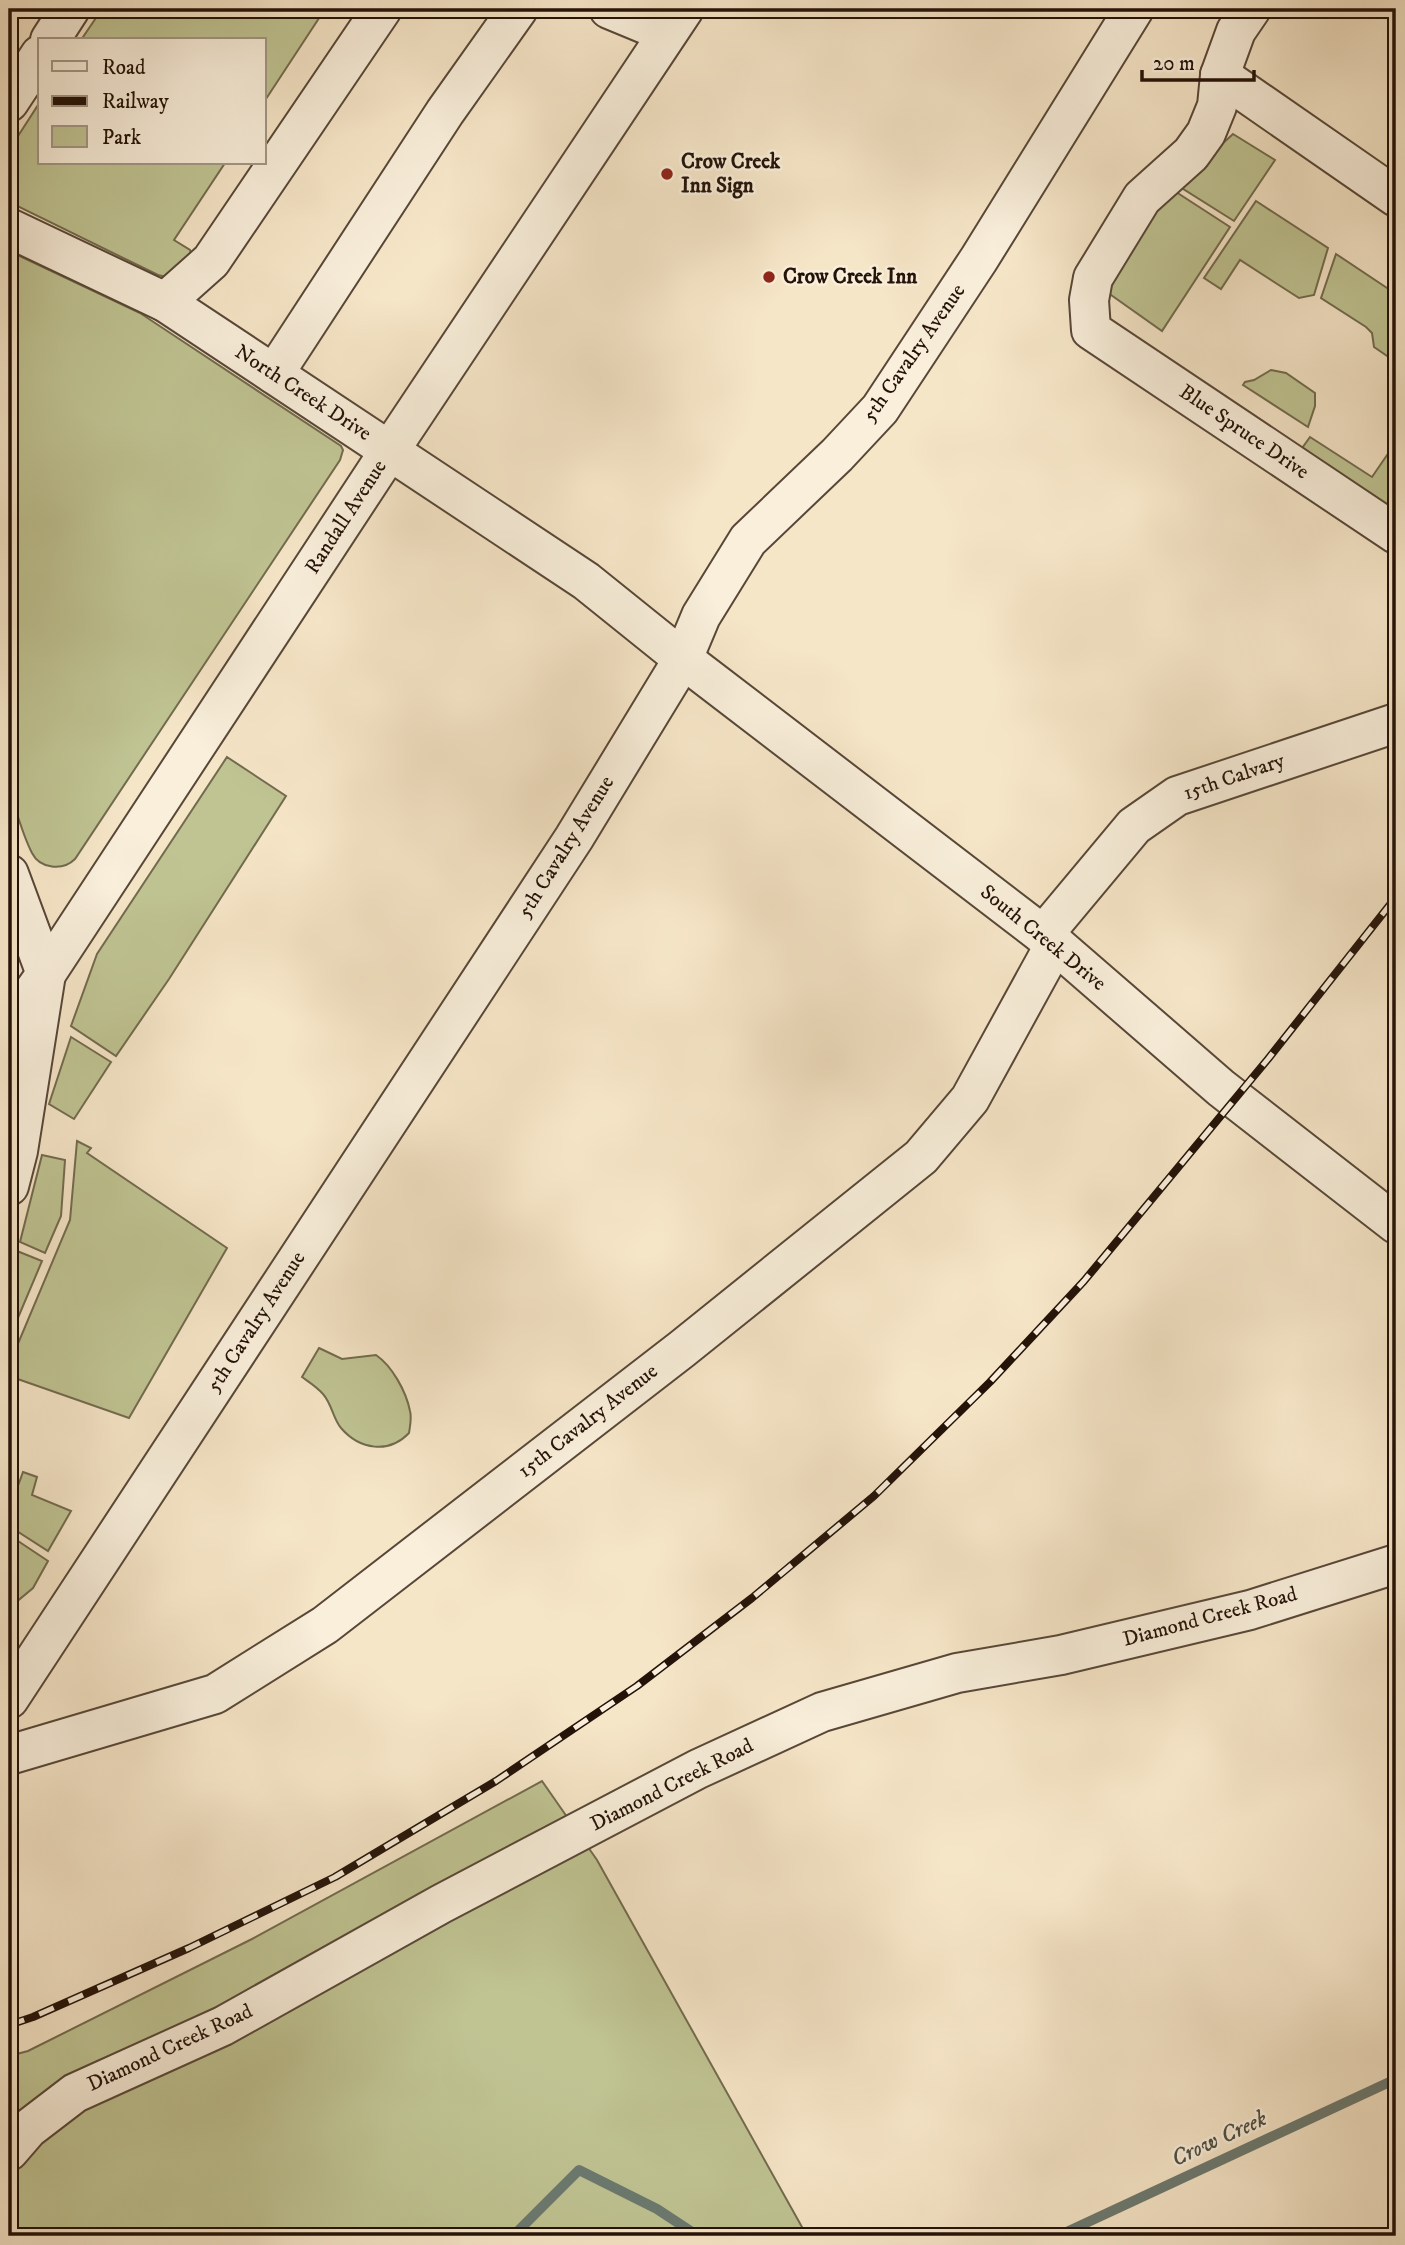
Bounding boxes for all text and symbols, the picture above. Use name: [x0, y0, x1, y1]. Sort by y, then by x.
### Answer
legend: [38, 38, 266, 164]
scale bar: [1142, 38, 1254, 82]
text: 20 m: [1153, 51, 1195, 77]
text: Road: [102, 55, 146, 81]
text: Railway: [102, 89, 170, 115]
text: Park: [102, 125, 142, 151]
place label: Crow Creek Inn Sign: [681, 149, 781, 199]
marker: Crow Creek Inn Sign: [659, 166, 675, 182]
place label: Crow Creek Inn: [783, 264, 918, 290]
marker: Crow Creek Inn: [761, 269, 777, 285]
street label: 5th Cavalry Avenue: [857, 279, 972, 427]
street label: North Creek Drive: [230, 339, 376, 447]
street label: Blue Spruce Drive: [1174, 379, 1314, 485]
street label: Randall Avenue: [299, 455, 393, 579]
street label: 15th Calvary: [1180, 747, 1289, 806]
street label: 5th Cavalry Avenue: [512, 771, 620, 923]
street label: South Creek Drive: [975, 879, 1111, 997]
street label: 5th Cavalry Avenue: [201, 1246, 311, 1397]
street label: 15th Cavalry Avenue: [513, 1358, 663, 1484]
street label: Diamond Creek Road: [1120, 1581, 1300, 1653]
street label: Diamond Creek Road: [586, 1732, 758, 1837]
street label: Diamond Creek Road: [83, 1998, 257, 2098]
water label: Crow Creek: [1167, 2104, 1272, 2174]

